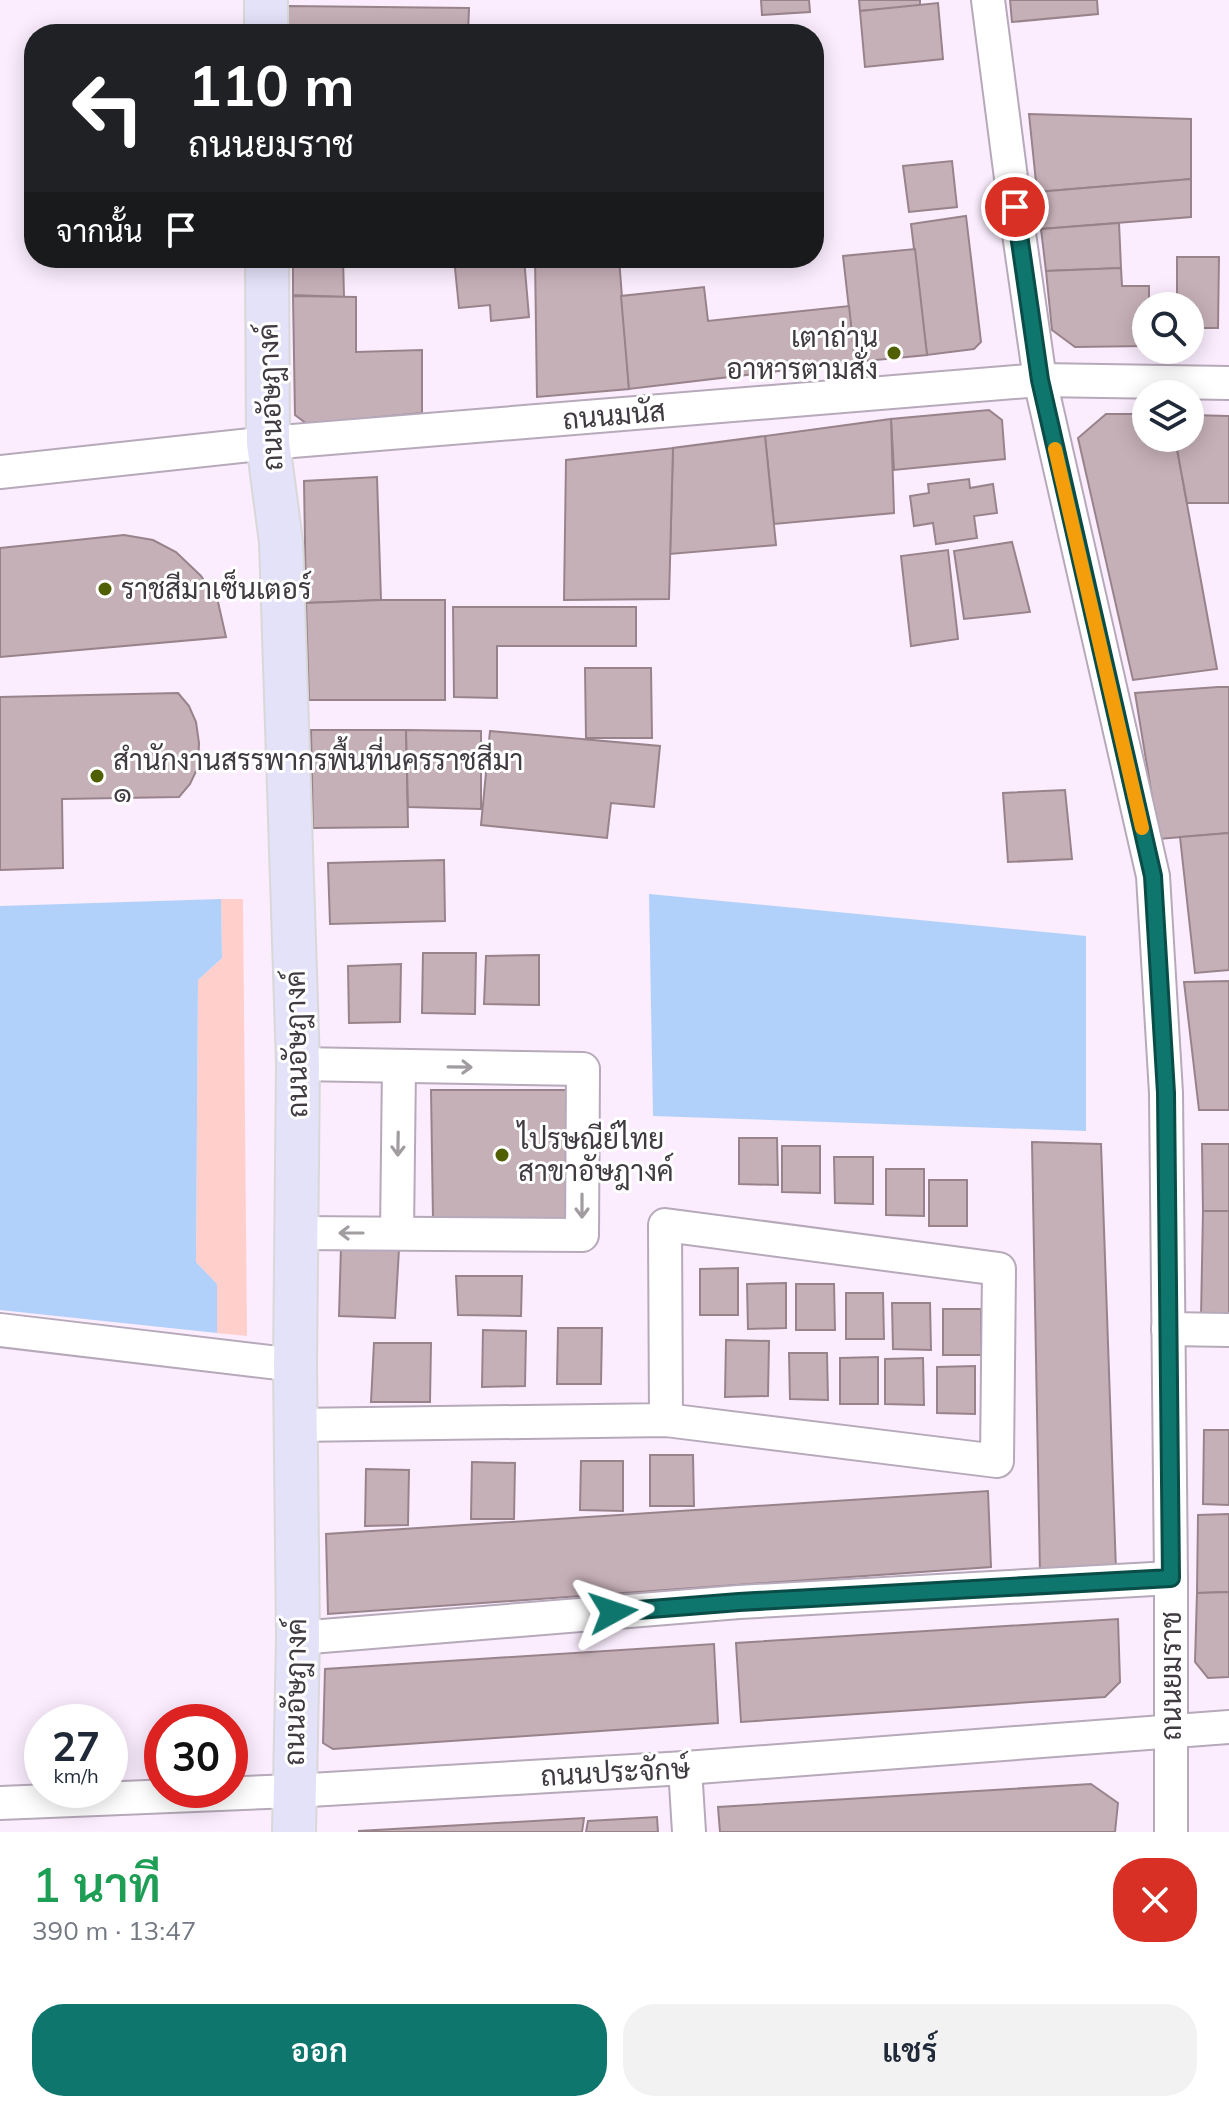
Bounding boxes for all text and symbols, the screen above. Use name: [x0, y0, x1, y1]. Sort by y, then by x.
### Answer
text: 110 m: [188, 50, 355, 120]
icon: left: [56, 56, 160, 160]
text: ถนนยมราช: [188, 121, 354, 166]
pin: [981, 173, 1049, 241]
icon: arrive: [993, 185, 1037, 229]
icon: arrive: [159, 208, 203, 252]
text: จากนั้น: [56, 212, 143, 250]
map controls: [1132, 292, 1204, 452]
button: search: [1132, 292, 1204, 364]
place label: เตาถ่าน อาหารตามสั่ง: [726, 319, 878, 386]
street label: ถนนอัษฎางค์: [248, 323, 293, 471]
marker: เตาถ่าน อาหารตามสั่ง: [885, 344, 903, 362]
button: layers: [1132, 380, 1204, 452]
street label: ถนนมนัส: [561, 393, 667, 436]
place label: ราชสีมาเซ็นเตอร์: [121, 569, 312, 606]
marker: ราชสีมาเซ็นเตอร์: [96, 580, 114, 598]
place label: สำนักงานสรรพากรพื้นที่นครราชสีมา ๑: [113, 736, 523, 809]
marker: สำนักงานสรรพากรพื้นที่นครราชสีมา ๑: [88, 767, 106, 785]
street label: ถนนอัษฎางค์: [276, 970, 317, 1118]
one-way arrow: [446, 1059, 473, 1075]
place label: ไปรษณีย์ไทย สาขาอัษฎางค์: [516, 1120, 674, 1191]
one-way arrow: [391, 1130, 406, 1157]
marker: ไปรษณีย์ไทย สาขาอัษฎางค์: [493, 1146, 511, 1164]
one-way arrow: [574, 1192, 590, 1219]
one-way arrow: [338, 1225, 365, 1241]
position arrow: [571, 1570, 655, 1654]
street label: ถนนยมราช: [1153, 1611, 1188, 1741]
street label: ถนนอัษฎางค์: [275, 1618, 316, 1766]
speed limit sign: 30: [144, 1704, 248, 1808]
text: 27: [52, 1721, 100, 1771]
street label: ถนนประจักษ์: [539, 1749, 692, 1793]
text: km/h: [53, 1763, 99, 1788]
text: 1 นาที: [32, 1854, 161, 1914]
button: close: [1113, 1858, 1197, 1942]
text: 390 m · 13:47: [32, 1914, 196, 1947]
button: ออก: [32, 2004, 607, 2096]
button: แชร์: [623, 2004, 1197, 2096]

